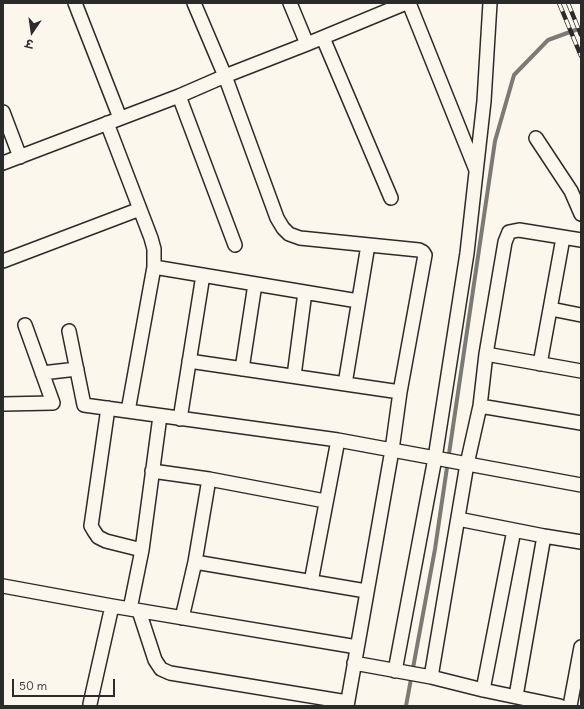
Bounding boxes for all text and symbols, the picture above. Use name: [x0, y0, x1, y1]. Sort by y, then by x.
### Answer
north arrow: [12, 12, 52, 52]
text: उ: [24, 36, 34, 51]
scale bar: [14, 671, 117, 697]
text: 50 m: [19, 678, 47, 693]

